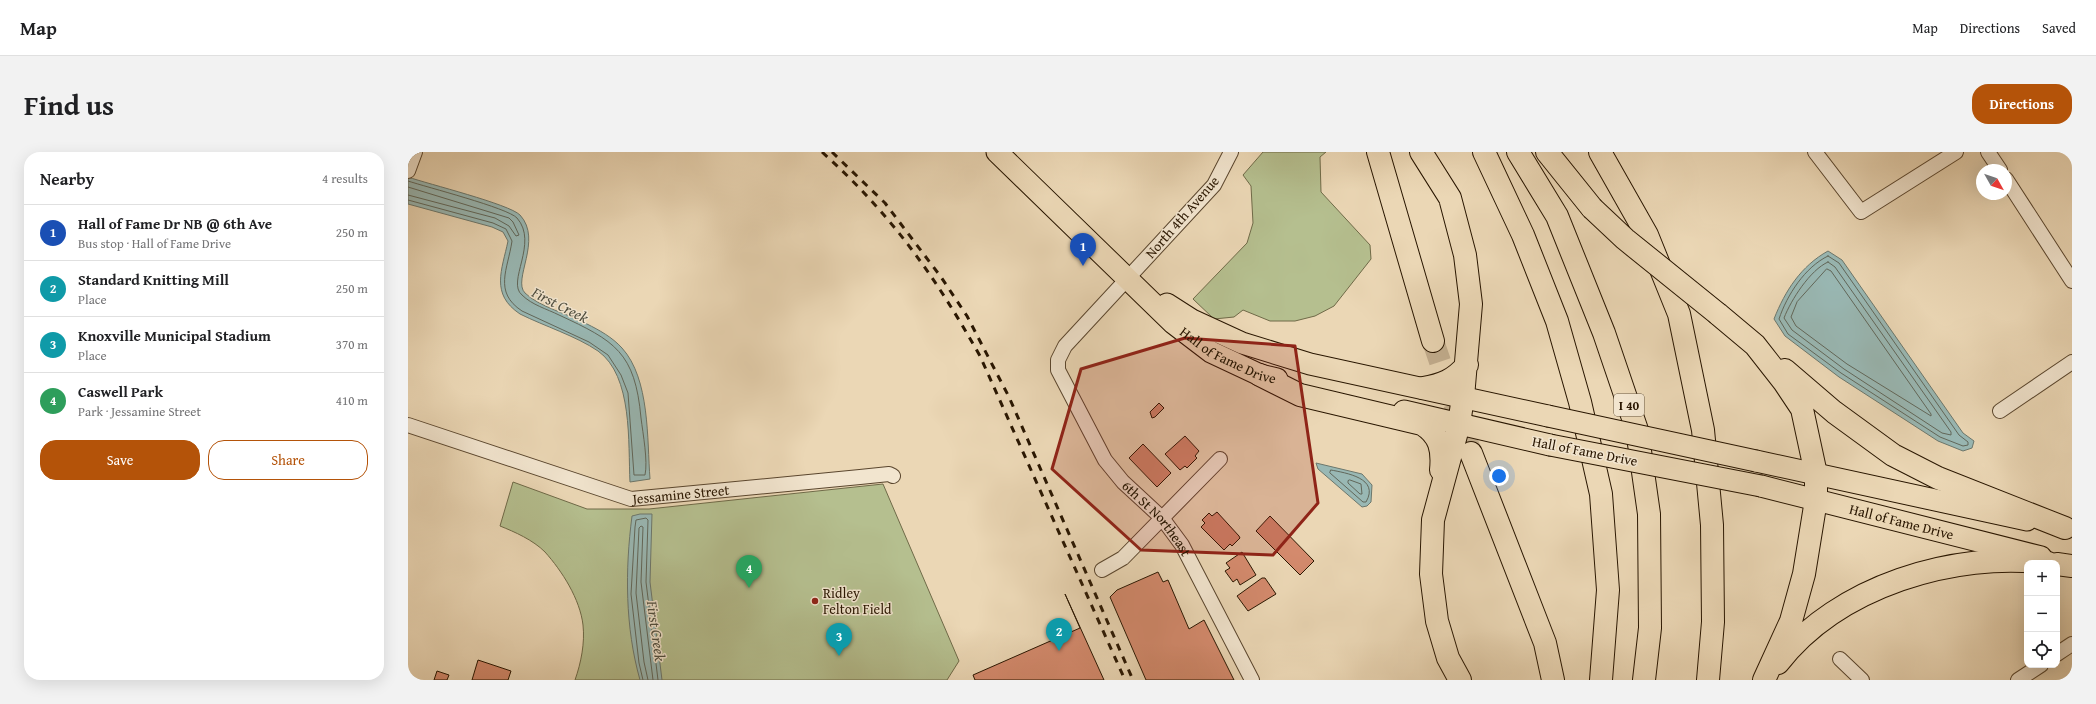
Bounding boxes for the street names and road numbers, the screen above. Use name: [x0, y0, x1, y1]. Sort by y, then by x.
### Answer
street label: North 4th Avenue: [1140, 171, 1224, 263]
street label: Hall of Fame Drive: [1176, 322, 1279, 389]
road number: I 40: [1614, 394, 1644, 416]
street label: Hall of Fame Drive: [1531, 431, 1640, 471]
street label: 6th St Northeast: [1118, 476, 1196, 560]
street label: Jessamine Street: [630, 480, 730, 509]
street label: Hall of Fame Drive: [1847, 499, 1956, 545]

